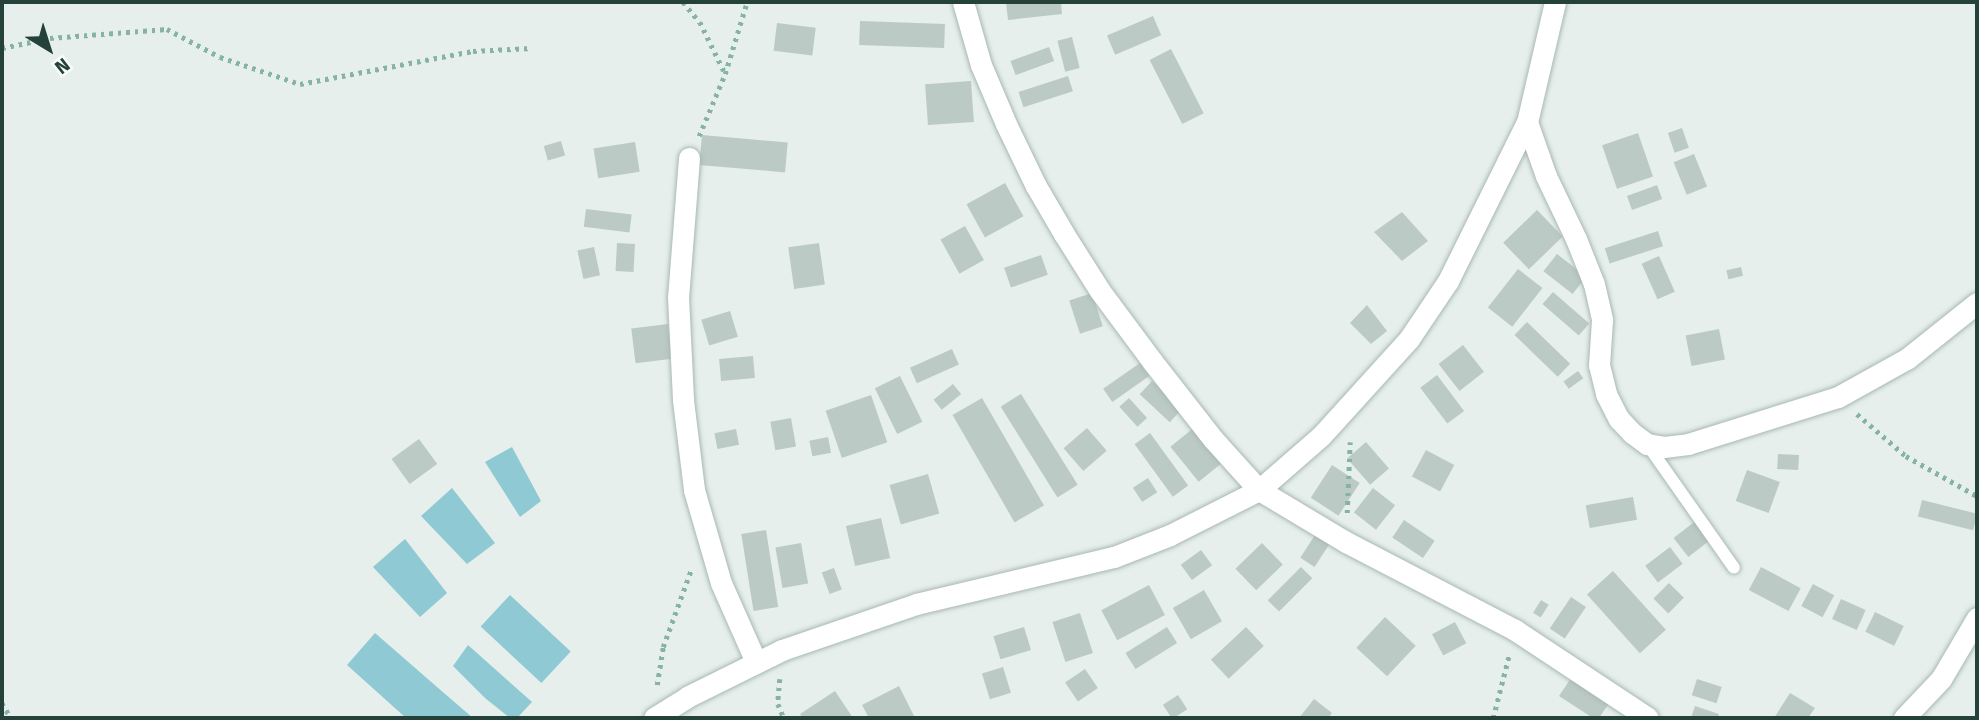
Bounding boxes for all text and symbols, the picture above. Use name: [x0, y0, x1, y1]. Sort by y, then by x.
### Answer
north arrow: [14, 14, 84, 84]
text: N: [50, 53, 74, 79]

